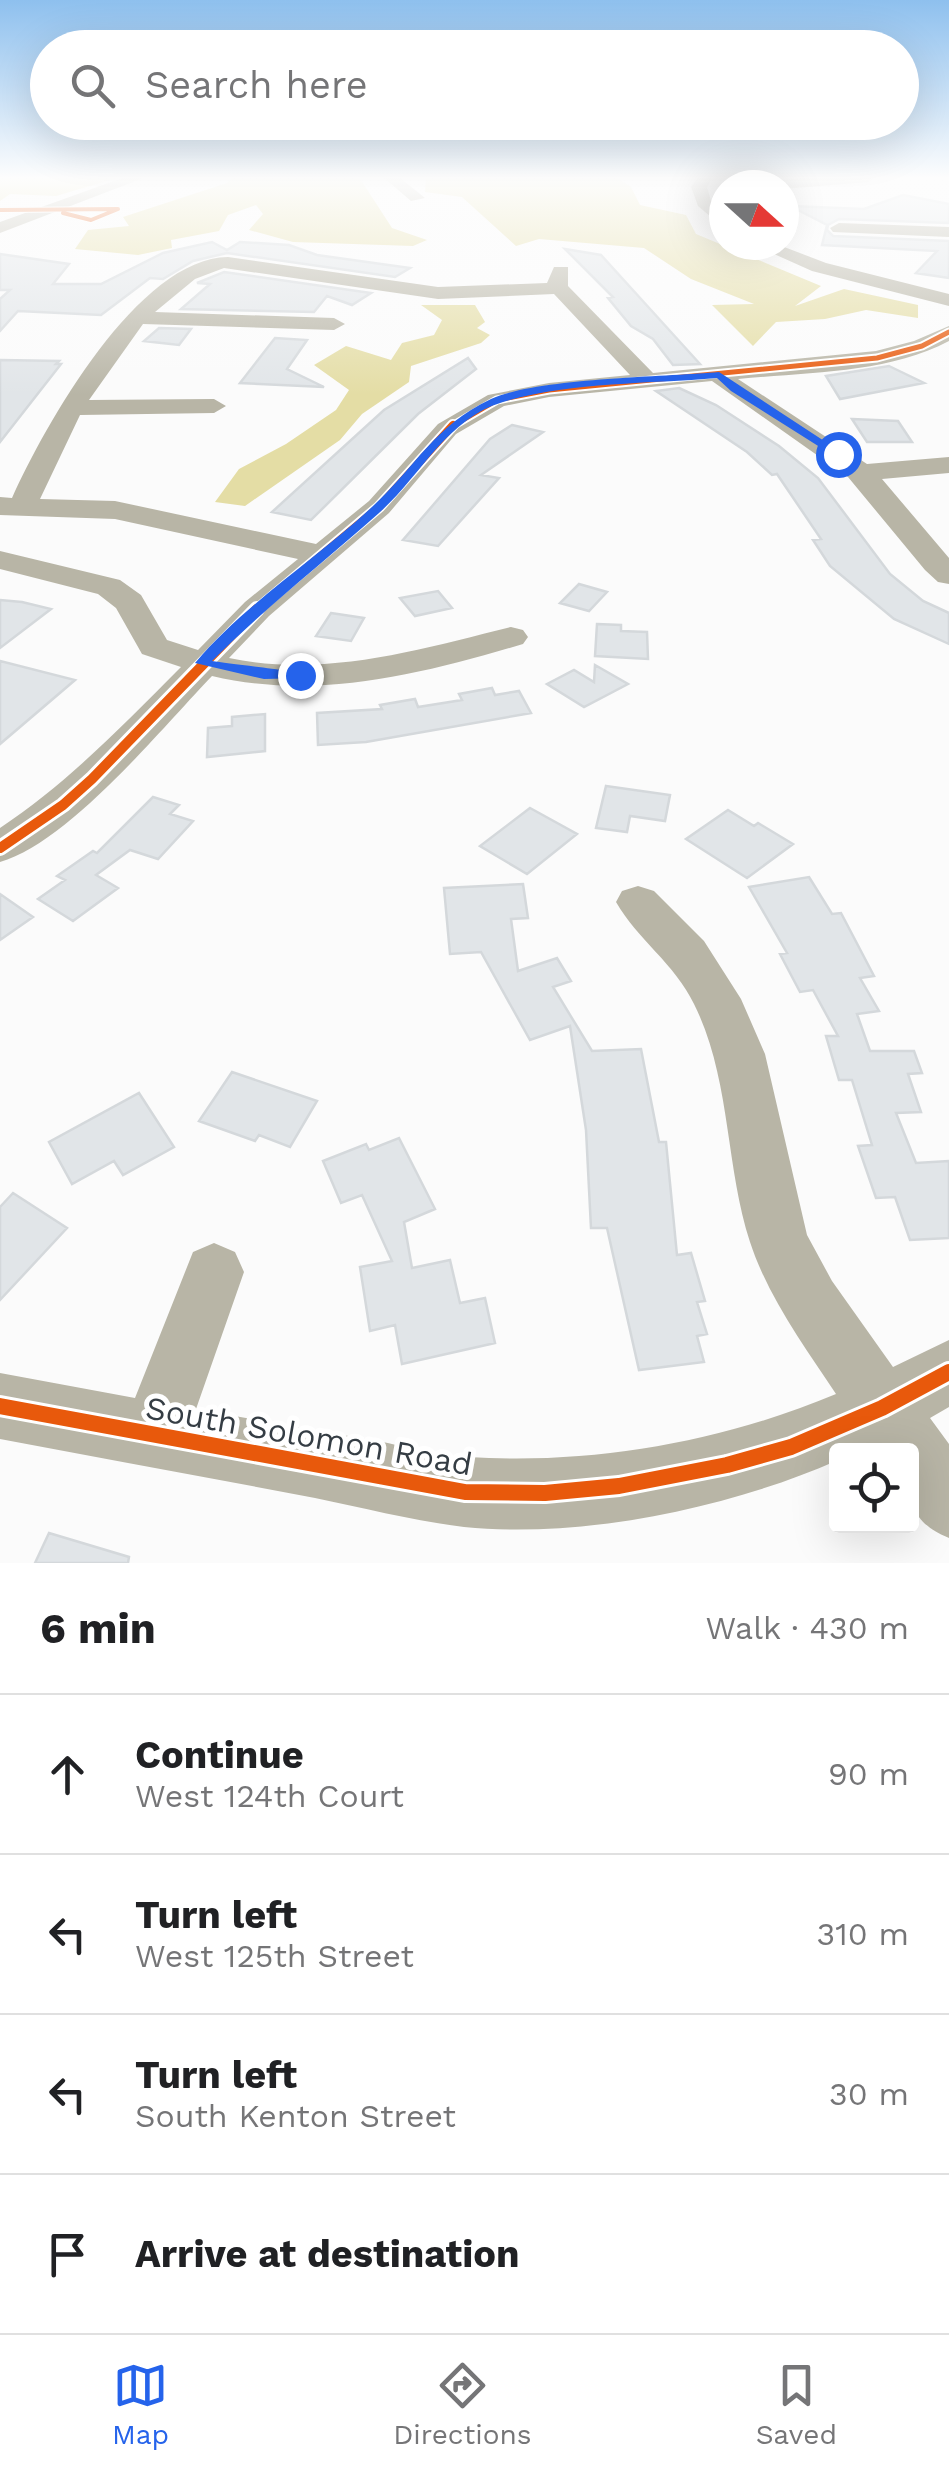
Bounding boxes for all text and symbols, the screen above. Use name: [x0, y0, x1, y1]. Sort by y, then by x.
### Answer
search box: [30, 30, 919, 140]
icon: search: [65, 58, 120, 113]
text: Search here: [145, 63, 368, 107]
north arrow: [709, 170, 799, 260]
route start: [816, 432, 862, 478]
route end: [278, 653, 324, 699]
street label: South Solomon Road: [143, 1389, 475, 1483]
map controls: [829, 1443, 919, 1533]
button: locate: [829, 1443, 919, 1533]
text: 6 min: [40, 1604, 156, 1653]
text: Walk · 430 m: [706, 1609, 909, 1647]
text: Continue: [135, 1733, 304, 1777]
icon: ahead: [40, 1747, 95, 1802]
text: 90 m: [828, 1755, 909, 1793]
text: West 124th Court: [135, 1777, 404, 1815]
text: Turn left: [135, 1893, 297, 1937]
icon: left: [40, 1907, 95, 1962]
text: 310 m: [817, 1915, 909, 1953]
text: West 125th Street: [135, 1937, 414, 1975]
text: Turn left: [135, 2053, 297, 2097]
icon: left: [40, 2067, 95, 2122]
text: 30 m: [829, 2075, 909, 2113]
text: South Kenton Street: [135, 2097, 456, 2135]
icon: arrive: [40, 2227, 95, 2282]
text: Arrive at destination: [135, 2232, 520, 2276]
tab: Map: [112, 2358, 169, 2451]
tab: Directions: [393, 2358, 532, 2451]
tab: Saved: [756, 2358, 837, 2451]

